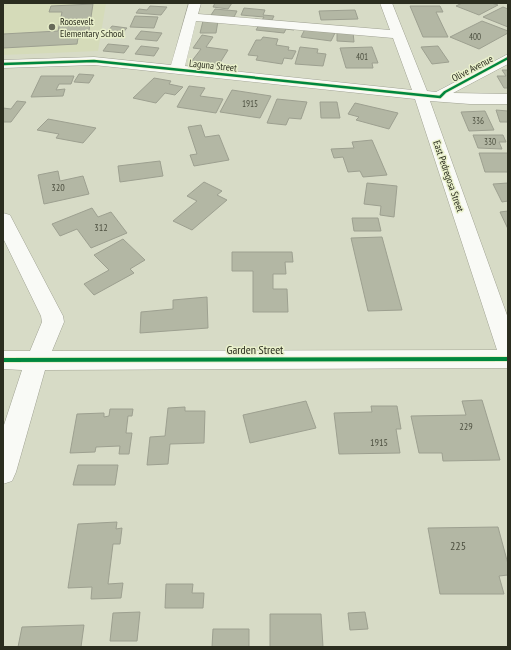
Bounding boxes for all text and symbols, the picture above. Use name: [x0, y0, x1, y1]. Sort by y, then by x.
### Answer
place label: Roosevelt Elementary School: [60, 15, 125, 40]
marker: Roosevelt Elementary School: [47, 22, 57, 32]
house number: 400: [469, 31, 481, 42]
house number: 401: [356, 51, 368, 62]
street label: Olive Avenue: [449, 52, 495, 85]
street label: Laguna Street: [188, 57, 238, 74]
house number: 1915: [242, 98, 258, 109]
house number: 336: [472, 115, 484, 126]
house number: 330: [484, 136, 496, 147]
street label: East Pedregosa Street: [430, 139, 467, 214]
house number: 320: [51, 181, 65, 194]
house number: 312: [94, 221, 108, 234]
street label: Garden Street: [227, 342, 284, 357]
house number: 229: [459, 420, 473, 433]
house number: 1915: [370, 436, 388, 449]
house number: 225: [450, 538, 466, 553]

